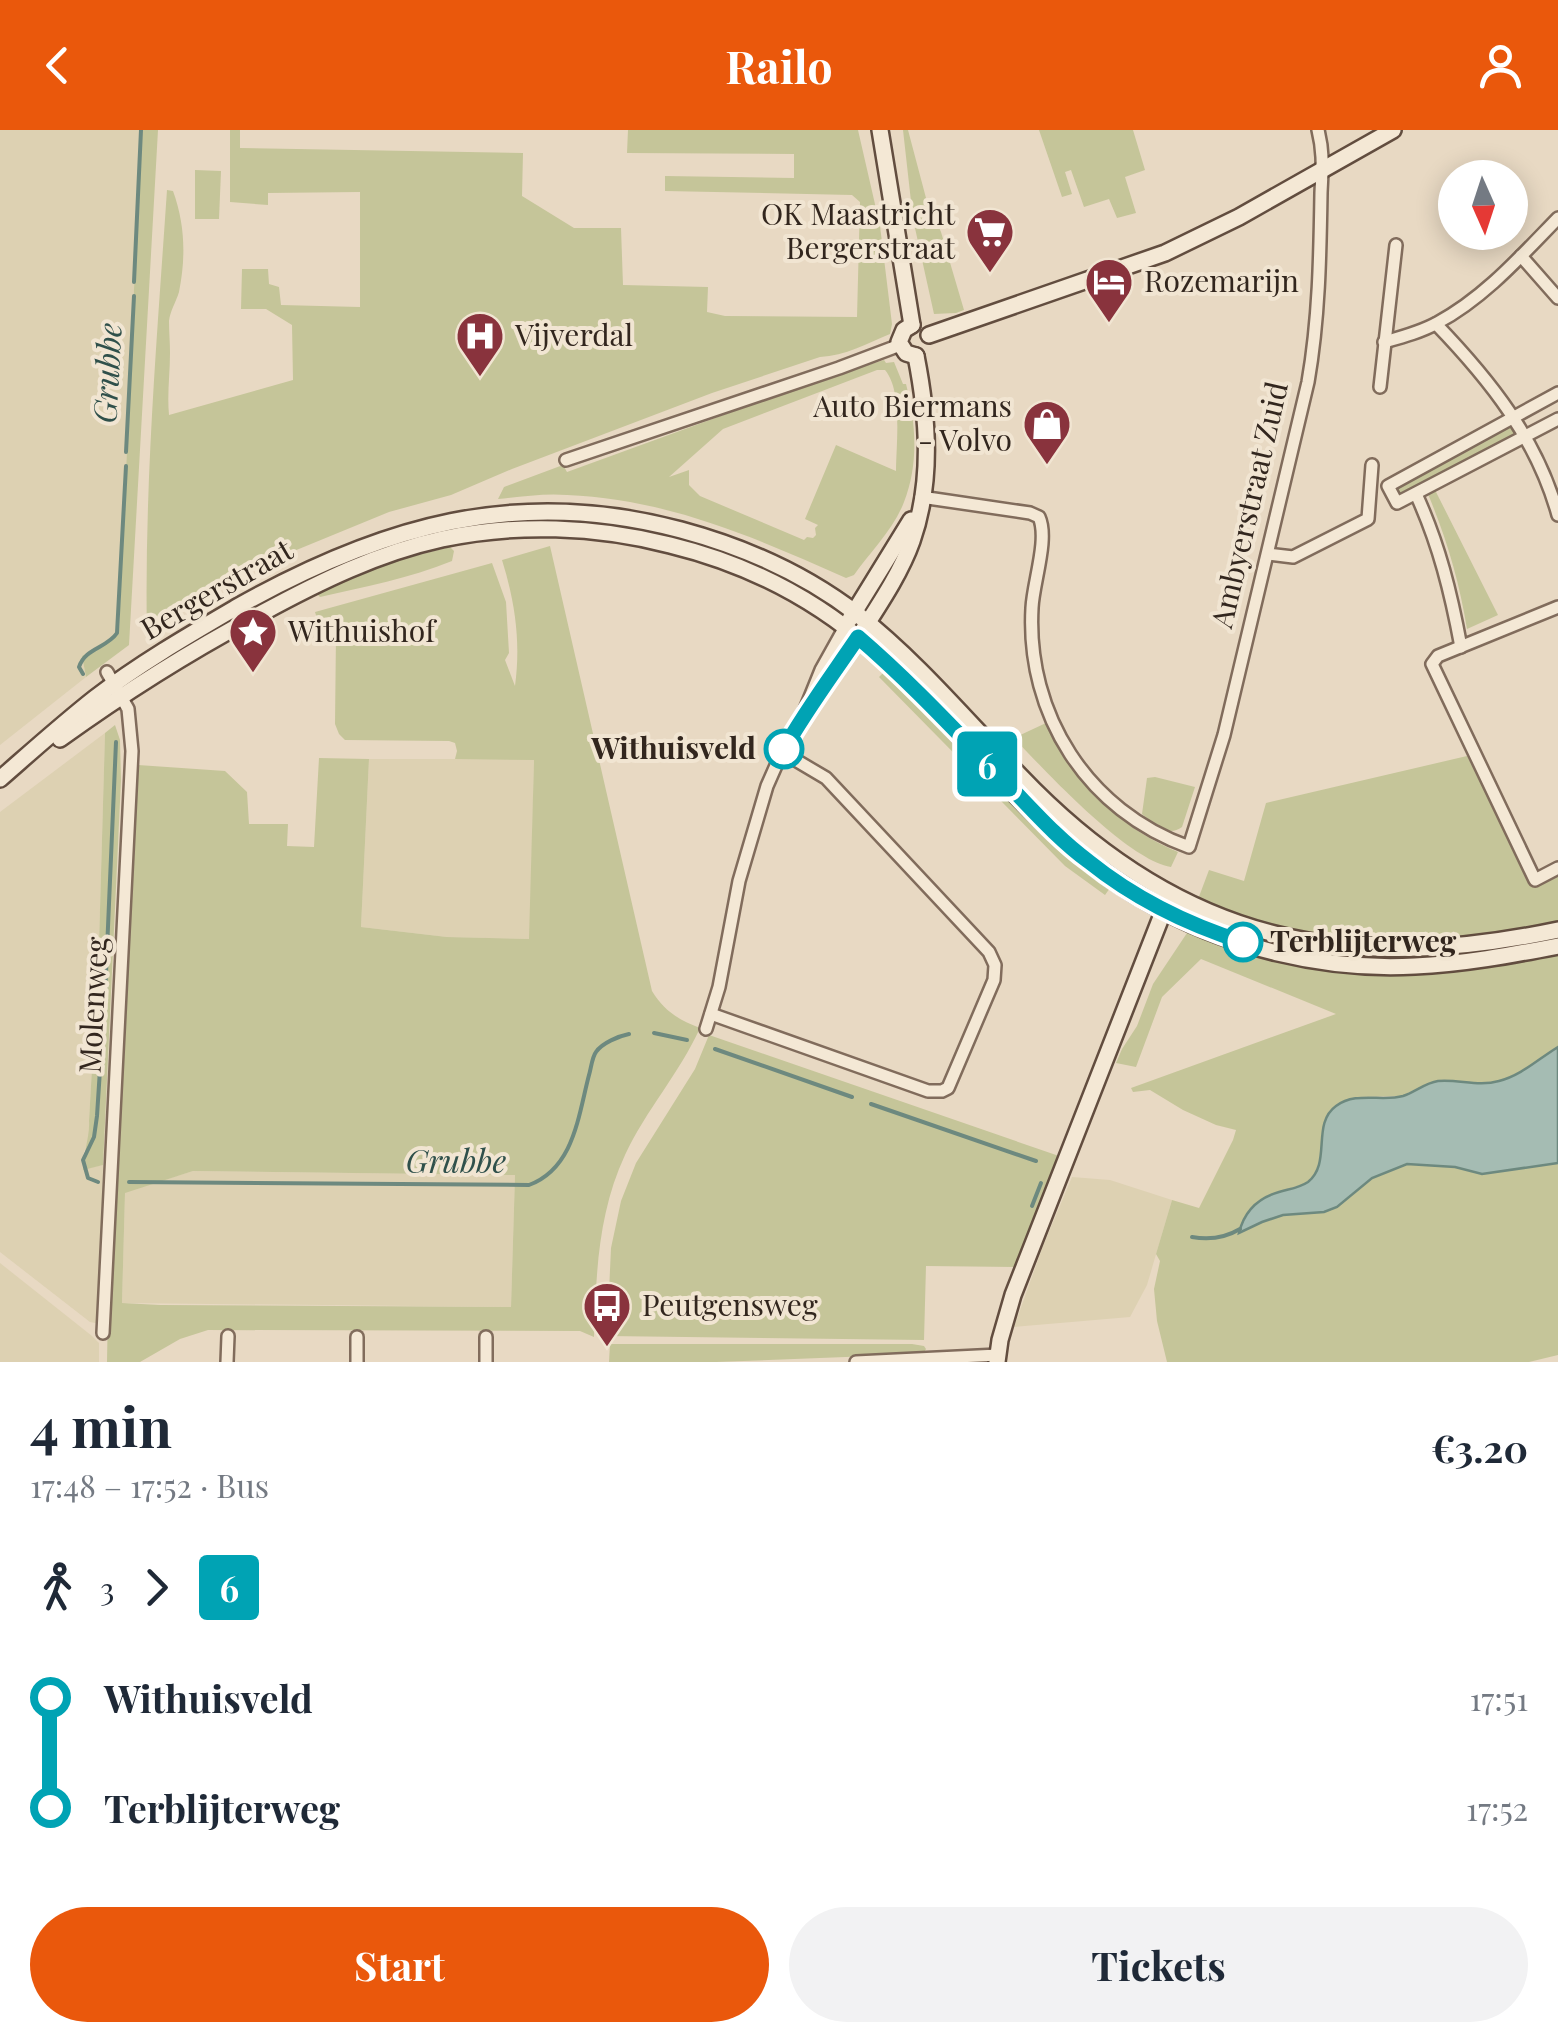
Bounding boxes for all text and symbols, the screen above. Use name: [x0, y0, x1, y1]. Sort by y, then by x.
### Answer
text: Railo: [725, 35, 833, 95]
icon: back: [30, 38, 85, 93]
icon: person: [1473, 38, 1528, 93]
north arrow: [1438, 160, 1528, 250]
map controls: [1438, 160, 1528, 250]
place label: OK Maastricht Bergerstraat: [761, 193, 955, 267]
supermarket icon: OK Maastricht Bergerstraat: [964, 206, 1016, 274]
hotel icon: Rozemarijn: [1083, 256, 1135, 324]
place label: Rozemarijn: [1144, 260, 1299, 300]
hospital icon: Vijverdal: [454, 310, 506, 378]
place label: Vijverdal: [514, 314, 633, 354]
water label: Grubbe: [81, 321, 130, 424]
street label: Ambyerstraat Zuid: [1200, 377, 1296, 633]
place label: Auto Biermans - Volvo: [812, 385, 1012, 459]
shop icon: Auto Biermans - Volvo: [1021, 398, 1073, 466]
street label: Bergerstraat: [133, 528, 300, 648]
place icon: Withuishof: [227, 606, 279, 674]
place label: Withuishof: [287, 610, 437, 650]
place label: Withuisveld: [590, 727, 756, 767]
marker: Withuisveld: [765, 730, 803, 768]
line badge: 6: [954, 732, 1020, 796]
text: 6: [977, 741, 997, 788]
place label: Terblijterweg: [1270, 920, 1457, 960]
marker: Terblijterweg: [1224, 923, 1262, 961]
street label: Molenweg: [68, 935, 116, 1074]
water label: Grubbe: [406, 1138, 506, 1181]
bus stop icon: Peutgensweg: [581, 1280, 633, 1348]
place label: Peutgensweg: [642, 1284, 818, 1324]
text: 4 min: [30, 1388, 172, 1462]
text: €3.20: [1431, 1422, 1528, 1473]
text: 17:48 – 17:52 · Bus: [30, 1463, 269, 1506]
icon: walk: [30, 1560, 85, 1615]
icon: forward: [129, 1560, 184, 1615]
text: 6: [219, 1564, 239, 1611]
text: 3: [100, 1566, 114, 1609]
text: Withuisveld: [104, 1672, 313, 1723]
text: 17:51: [1470, 1676, 1528, 1719]
text: Terblijterweg: [104, 1782, 340, 1833]
text: 17:52: [1466, 1786, 1528, 1829]
button: Start: [30, 1907, 769, 2022]
button: Tickets: [789, 1907, 1528, 2022]

